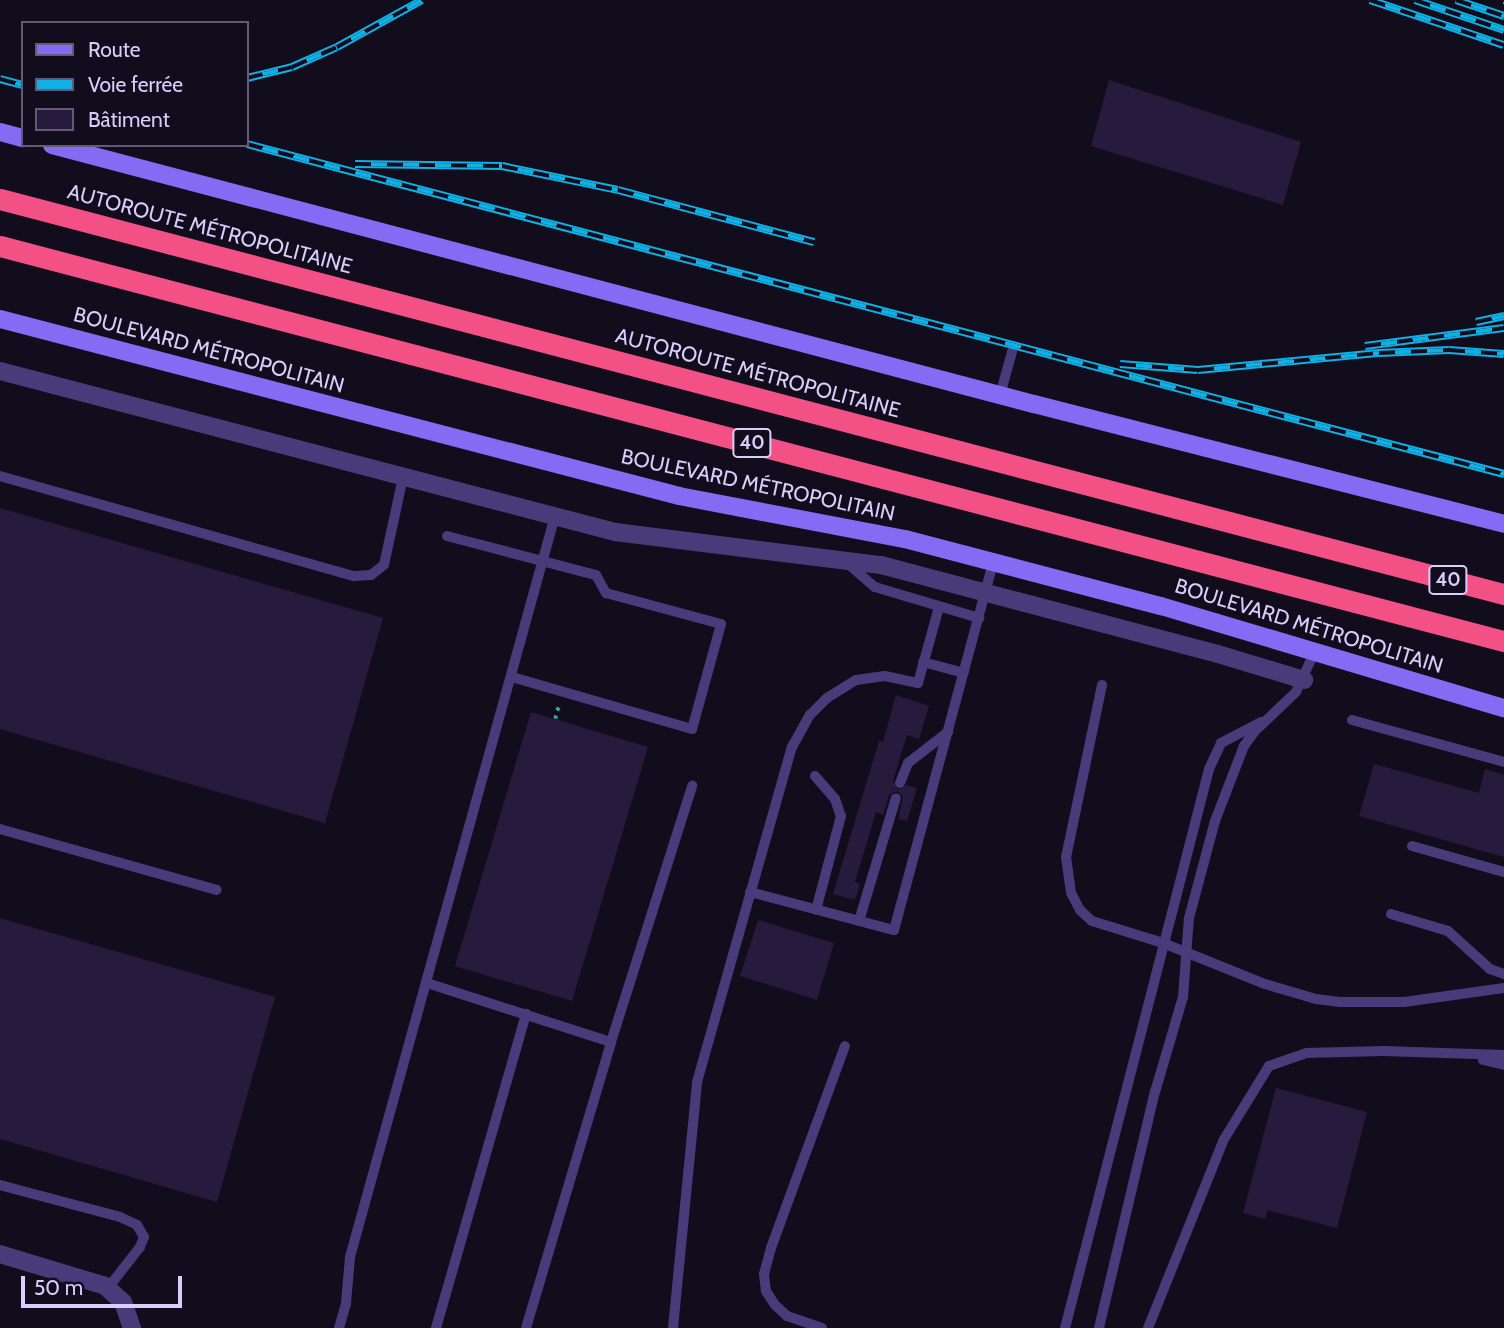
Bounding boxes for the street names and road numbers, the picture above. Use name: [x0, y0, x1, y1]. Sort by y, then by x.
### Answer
street label: AUTOROUTE MÉTROPOLITAINE: [65, 179, 355, 279]
street label: BOULEVARD MÉTROPOLITAIN: [71, 302, 347, 398]
street label: AUTOROUTE MÉTROPOLITAINE: [613, 323, 903, 423]
road number: 40: [731, 428, 773, 458]
street label: BOULEVARD MÉTROPOLITAIN: [619, 444, 897, 526]
road number: 40: [1427, 565, 1469, 596]
street label: BOULEVARD MÉTROPOLITAIN: [1172, 573, 1446, 679]

